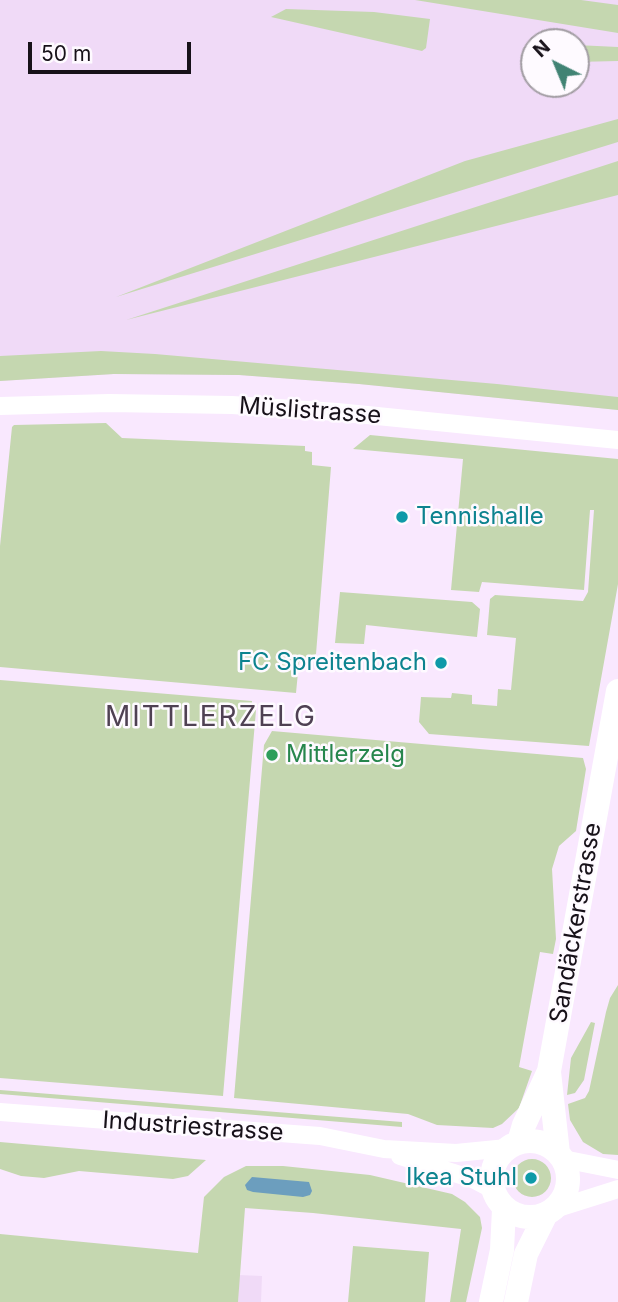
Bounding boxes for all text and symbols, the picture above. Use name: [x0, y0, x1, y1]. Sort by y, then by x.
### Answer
scale bar: [32, 28, 194, 72]
north arrow: [520, 28, 590, 98]
text: N: [529, 35, 555, 62]
text: 50 m: [41, 41, 91, 66]
street label: Müslistrasse: [238, 392, 382, 430]
place label: Tennishalle: [416, 503, 544, 531]
marker: Tennishalle: [394, 509, 410, 525]
place label: FC Spreitenbach: [238, 649, 427, 677]
marker: FC Spreitenbach: [433, 655, 449, 671]
district label: MITTLERZELG: [106, 701, 316, 735]
place label: Mittlerzelg: [286, 741, 405, 769]
marker: Mittlerzelg: [264, 747, 280, 763]
street label: Sandäckerstrasse: [544, 821, 608, 1025]
street label: Industriestrasse: [101, 1106, 285, 1148]
place label: Ikea Stuhl: [406, 1164, 517, 1192]
marker: Ikea Stuhl: [523, 1170, 539, 1186]

